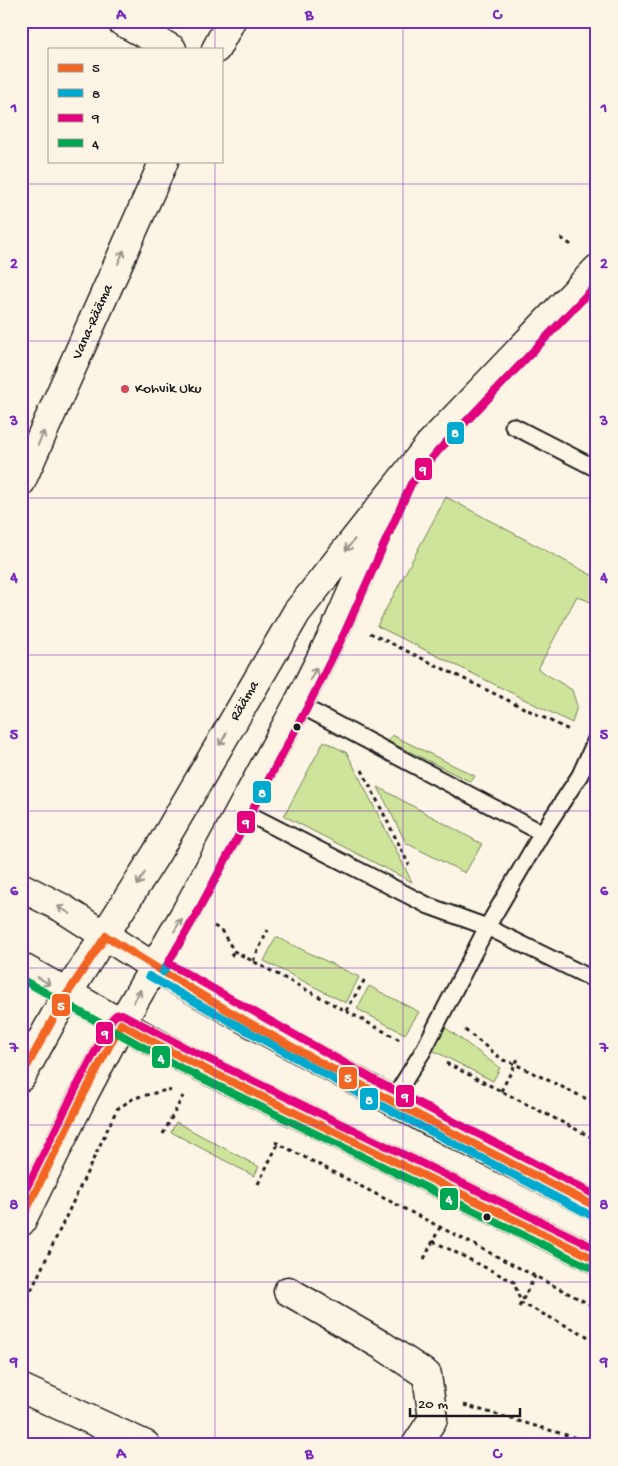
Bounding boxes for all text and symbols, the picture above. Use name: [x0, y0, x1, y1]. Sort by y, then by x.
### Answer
text: A: [115, 7, 127, 26]
text: B: [304, 7, 314, 26]
text: C: [492, 7, 503, 26]
legend: [48, 48, 222, 162]
text: 5: [92, 60, 100, 78]
text: 8: [92, 86, 100, 104]
text: 1: [10, 100, 17, 119]
text: 1: [600, 100, 607, 119]
text: 9: [91, 110, 100, 128]
text: 4: [92, 136, 99, 154]
one-way arrow: [117, 250, 127, 265]
text: 2: [10, 256, 18, 275]
text: 2: [600, 256, 608, 275]
street label: Vana-Rääma: [68, 281, 118, 363]
place label: Kohvik Uku: [135, 380, 202, 398]
marker: Kohvik Uku: [119, 383, 131, 395]
text: 3: [9, 413, 18, 432]
text: 3: [599, 413, 608, 432]
line badge: 8: [446, 421, 465, 445]
text: 8: [451, 426, 459, 443]
one-way arrow: [37, 431, 47, 446]
line badge: 9: [414, 457, 433, 481]
text: 9: [418, 463, 427, 480]
one-way arrow: [345, 538, 356, 551]
text: 4: [9, 570, 18, 589]
text: 4: [599, 570, 608, 589]
one-way arrow: [309, 667, 318, 682]
street label: Rääma: [226, 677, 264, 724]
unlabelled marker: [292, 722, 302, 732]
text: 5: [10, 727, 19, 746]
text: 5: [600, 727, 609, 746]
one-way arrow: [218, 731, 227, 746]
line badge: 8: [252, 780, 272, 804]
text: 8: [258, 786, 266, 803]
line badge: 9: [236, 810, 256, 834]
text: 9: [241, 816, 250, 833]
one-way arrow: [135, 872, 145, 886]
text: 6: [10, 883, 19, 902]
text: 6: [600, 883, 609, 902]
one-way arrow: [58, 904, 72, 914]
one-way arrow: [174, 919, 184, 933]
one-way arrow: [37, 976, 51, 986]
one-way arrow: [133, 989, 143, 1003]
line badge: 5: [51, 993, 71, 1017]
text: 5: [57, 999, 65, 1016]
line badge: 9: [95, 1021, 114, 1045]
text: 9: [100, 1027, 109, 1044]
text: 7: [9, 1040, 19, 1059]
text: 7: [599, 1040, 609, 1059]
line badge: 4: [151, 1045, 171, 1069]
text: 4: [157, 1051, 165, 1068]
line badge: 5: [338, 1066, 358, 1090]
text: 5: [344, 1071, 352, 1088]
line badge: 9: [395, 1084, 415, 1108]
line badge: 8: [359, 1087, 379, 1111]
text: 9: [400, 1090, 409, 1107]
text: 8: [365, 1093, 373, 1110]
line badge: 4: [439, 1187, 459, 1211]
text: 4: [445, 1192, 453, 1209]
text: 8: [10, 1197, 19, 1216]
text: 8: [600, 1197, 609, 1216]
unlabelled marker: [482, 1212, 492, 1222]
text: 9: [9, 1354, 18, 1373]
text: 9: [599, 1354, 608, 1373]
scale bar: [410, 1386, 520, 1418]
text: 20 m: [418, 1396, 448, 1414]
text: A: [115, 1446, 127, 1465]
text: B: [304, 1446, 314, 1465]
text: C: [492, 1446, 503, 1465]

